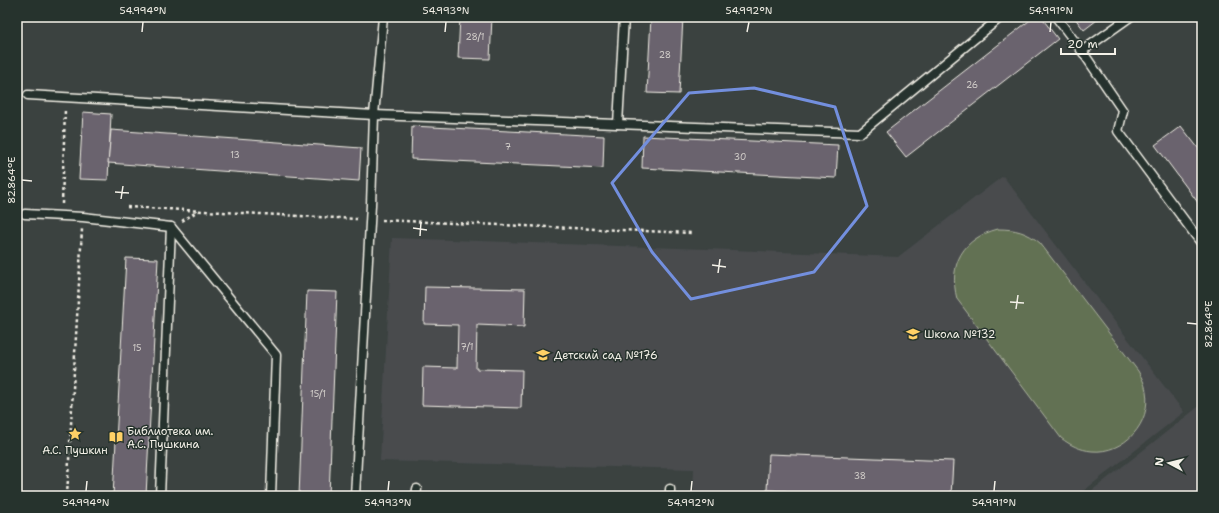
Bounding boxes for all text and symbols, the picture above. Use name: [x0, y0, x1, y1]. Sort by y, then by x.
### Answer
text: 54.994°N: [120, 4, 166, 17]
text: 54.993°N: [423, 4, 469, 17]
text: 54.992°N: [726, 4, 772, 17]
text: 54.991°N: [1029, 4, 1073, 17]
scale bar: [1061, 30, 1115, 56]
house number: 28/1: [465, 31, 485, 43]
text: 20 m: [1067, 36, 1098, 52]
house number: 28: [659, 49, 671, 61]
house number: 26: [966, 79, 978, 91]
house number: 7: [505, 141, 511, 153]
house number: 13: [230, 149, 240, 161]
house number: 30: [734, 151, 746, 163]
text: 82.864°E: [5, 156, 18, 204]
text: 82.864°E: [1202, 300, 1215, 348]
school or university icon: Школа №132: [905, 326, 921, 342]
place label: Школа №132: [924, 327, 995, 342]
house number: 7/1: [461, 341, 473, 353]
house number: 15: [132, 342, 142, 354]
school or university icon: Детский сад №176: [535, 347, 551, 363]
place label: Детский сад №176: [554, 348, 658, 363]
house number: 15/1: [310, 388, 326, 400]
place label: Библиотека им. А.С. Пушкина: [127, 424, 214, 452]
place icon: А.С. Пушкин: [67, 426, 83, 442]
library icon: Библиотека им. А.С. Пушкина: [108, 429, 124, 445]
place label: А.С. Пушкин: [42, 443, 108, 458]
north arrow: [1149, 443, 1189, 483]
text: N: [1152, 456, 1168, 467]
house number: 38: [854, 470, 866, 482]
text: 54.994°N: [63, 496, 109, 509]
text: 54.993°N: [365, 496, 411, 509]
text: 54.992°N: [668, 496, 714, 509]
text: 54.991°N: [972, 496, 1016, 509]

